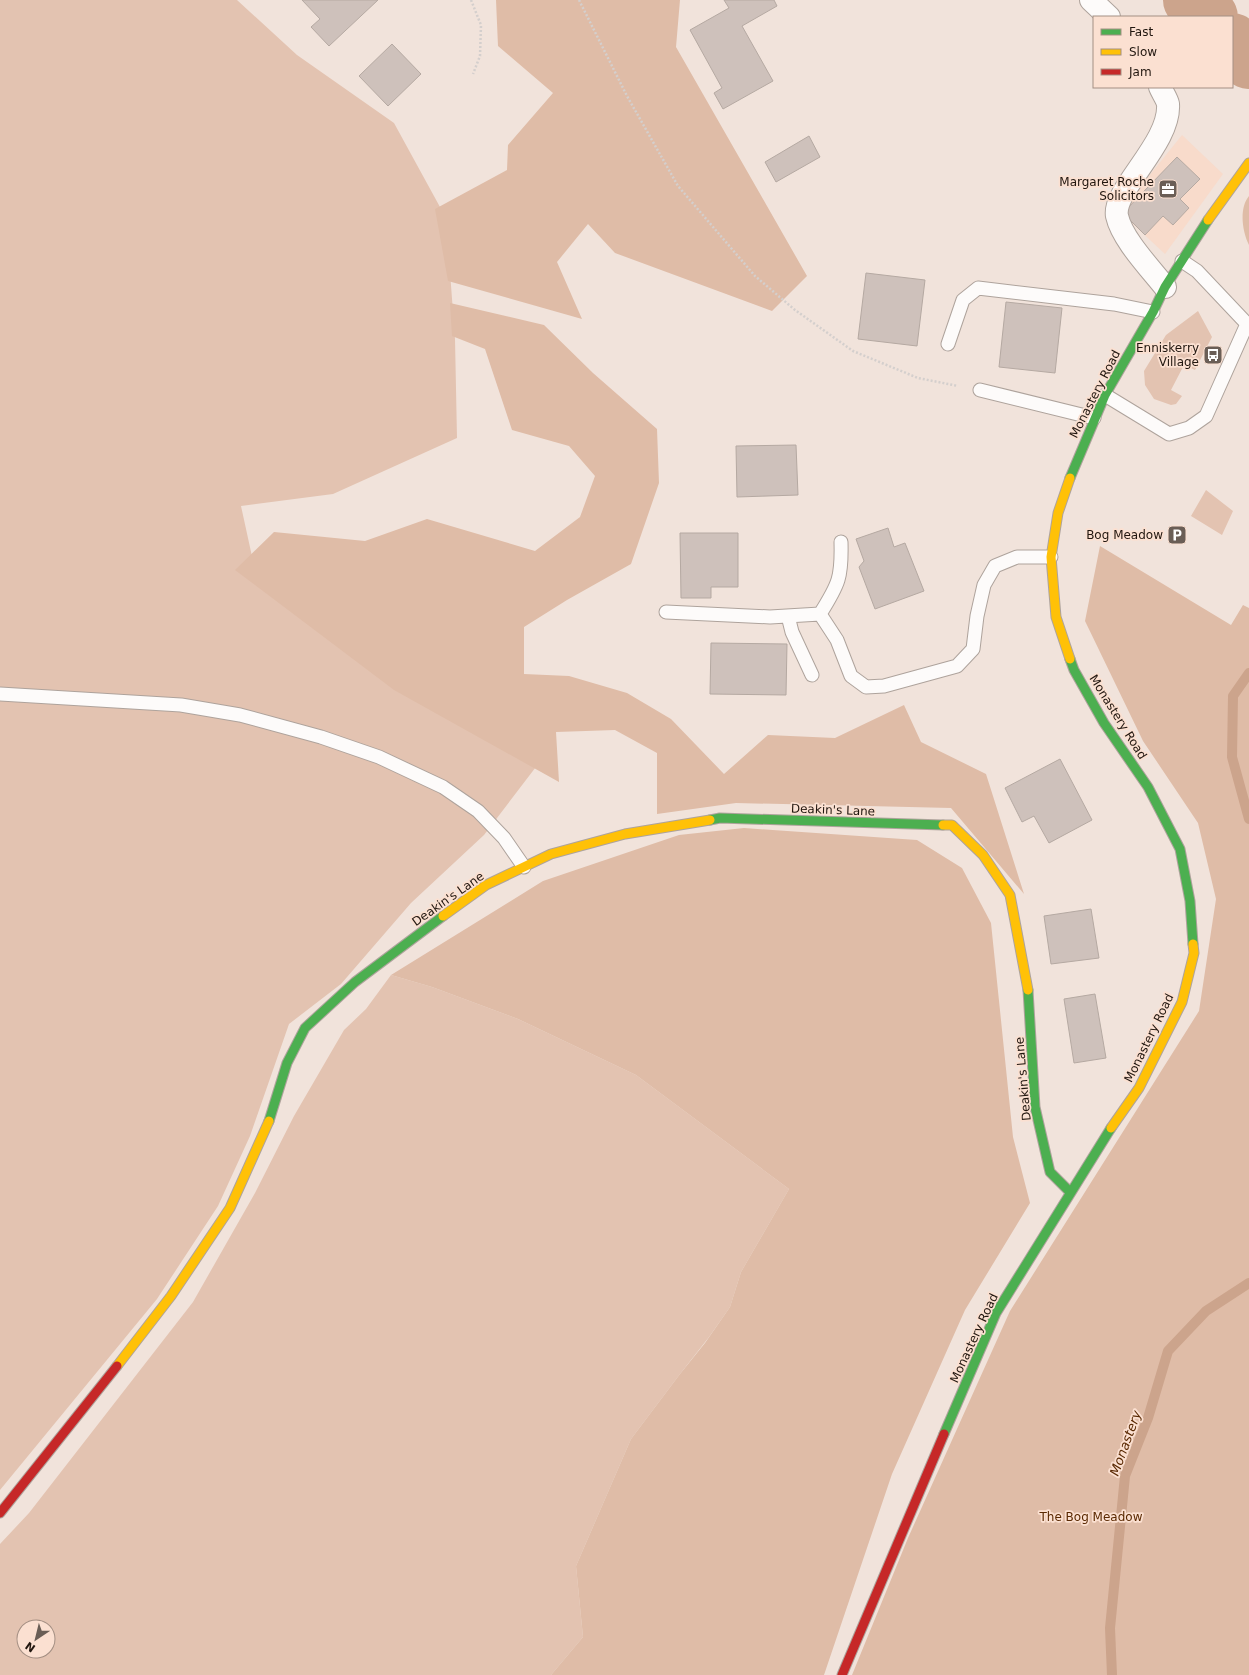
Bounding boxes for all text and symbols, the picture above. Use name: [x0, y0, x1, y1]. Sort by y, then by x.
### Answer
legend: [1093, 16, 1233, 88]
text: Fast: [1129, 25, 1153, 39]
text: Slow: [1129, 45, 1157, 59]
text: Jam: [1128, 65, 1152, 79]
place label: Margaret Roche Solicitors: [1059, 175, 1154, 203]
office icon: Margaret Roche Solicitors: [1157, 178, 1179, 200]
place label: Enniskerry Village: [1136, 341, 1199, 369]
bus stop icon: Enniskerry Village: [1202, 344, 1224, 366]
street label: Monastery Road: [1067, 348, 1123, 440]
parking icon: Bog Meadow: [1166, 524, 1188, 546]
place label: Bog Meadow: [1086, 528, 1163, 542]
street label: Monastery Road: [1086, 672, 1150, 762]
street label: Deakin's Lane: [791, 802, 875, 818]
street label: Deakin's Lane: [409, 869, 487, 929]
street label: Monastery Road: [1121, 991, 1177, 1085]
street label: Deakin's Lane: [1012, 1036, 1034, 1122]
street label: Monastery Road: [947, 1291, 1001, 1385]
water label: Monastery: [1107, 1408, 1144, 1478]
park label: The Bog Meadow: [1038, 1510, 1143, 1524]
north arrow: [16, 1619, 56, 1659]
text: N: [23, 1639, 38, 1655]

